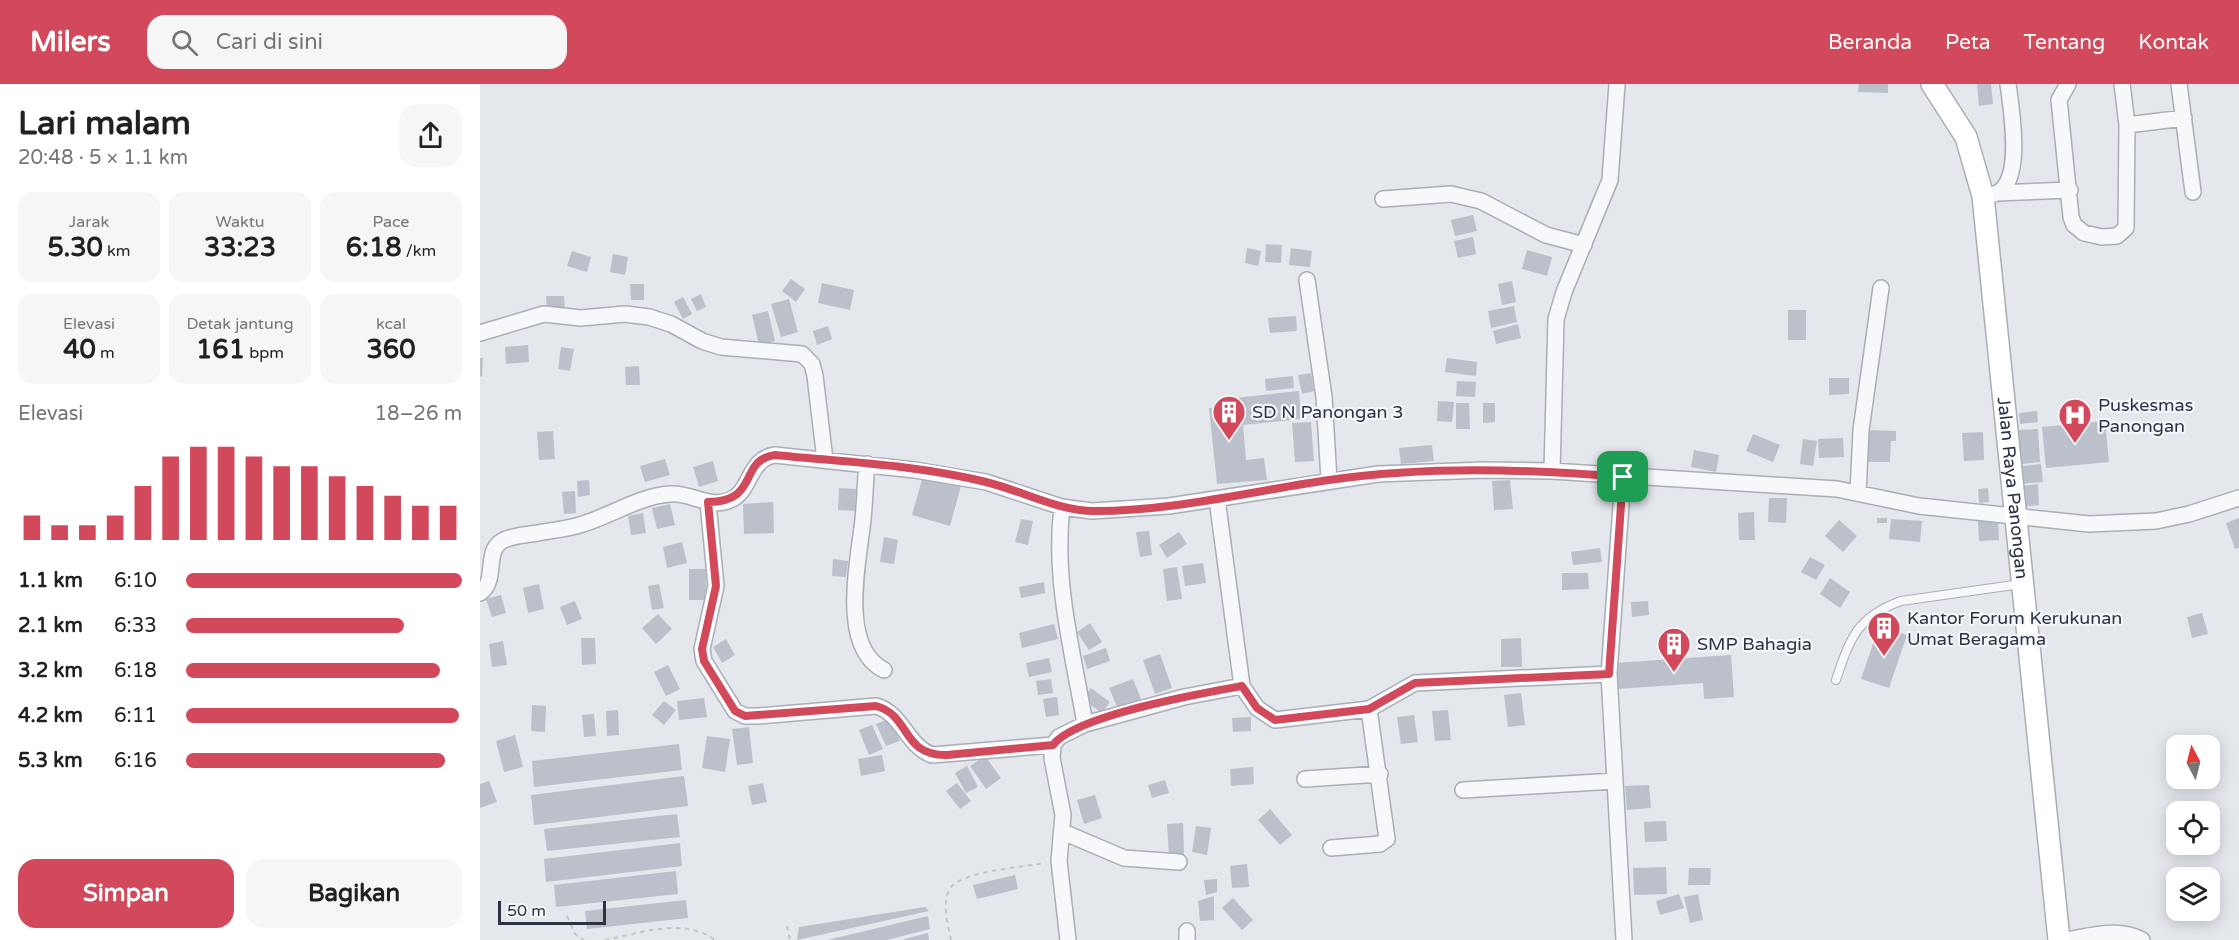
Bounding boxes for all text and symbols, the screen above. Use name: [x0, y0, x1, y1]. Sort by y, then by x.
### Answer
search box: [147, 15, 567, 69]
text: Milers: [30, 25, 111, 59]
icon: search: [168, 26, 201, 59]
text: Cari di sini: [216, 29, 323, 55]
text: Beranda: [1828, 30, 1912, 55]
text: Peta: [1945, 30, 1991, 55]
text: Tentang: [2024, 30, 2105, 55]
text: Kontak: [2138, 30, 2209, 55]
text: Lari malam: [18, 104, 191, 143]
button: share: [399, 104, 462, 167]
text: 20:48 · 5 × 1.1 km: [18, 146, 188, 170]
text: Jarak: [69, 212, 109, 232]
text: Waktu: [215, 212, 265, 232]
text: Pace: [373, 212, 409, 232]
text: 5.30: [47, 232, 103, 263]
text: 33:23: [204, 232, 276, 263]
text: 6:18: [346, 232, 402, 263]
text: km: [103, 241, 131, 261]
text: /km: [402, 241, 436, 261]
text: Elevasi: [63, 314, 115, 334]
text: Detak jantung: [186, 314, 294, 334]
text: kcal: [376, 314, 406, 334]
text: 40: [63, 334, 96, 365]
text: 161: [196, 334, 245, 365]
text: 360: [367, 334, 415, 365]
text: m: [96, 343, 115, 363]
text: bpm: [245, 343, 284, 363]
building icon: SD N Panongan 3: [1211, 394, 1247, 441]
place label: Puskesmas Panongan: [2098, 394, 2193, 437]
street label: Jalan Raya Panongan: [1993, 396, 2033, 580]
hospital icon: Puskesmas Panongan: [2057, 397, 2093, 444]
place label: SD N Panongan 3: [1252, 401, 1403, 423]
text: Elevasi: [18, 402, 83, 426]
text: 18–26 m: [375, 402, 462, 426]
pin: [1597, 451, 1648, 502]
icon: arrive: [1606, 460, 1639, 493]
text: 1.1 km: [18, 569, 83, 593]
text: 6:10: [114, 569, 157, 593]
place label: Kantor Forum Kerukunan Umat Beragama: [1907, 607, 2122, 650]
building icon: Kantor Forum Kerukunan Umat Beragama: [1866, 610, 1902, 657]
text: 2.1 km: [18, 614, 83, 638]
text: 6:33: [114, 614, 157, 638]
building icon: SMP Bahagia: [1656, 626, 1692, 673]
place label: SMP Bahagia: [1697, 633, 1812, 655]
text: 3.2 km: [18, 659, 83, 683]
text: 6:18: [114, 659, 157, 683]
text: 4.2 km: [18, 704, 83, 728]
text: 6:11: [114, 704, 157, 728]
north arrow: [2166, 735, 2220, 789]
map controls: [2166, 735, 2220, 921]
text: 5.3 km: [18, 749, 83, 773]
text: 6:16: [114, 749, 157, 773]
button: locate: [2166, 801, 2220, 855]
button: Simpan: [18, 859, 234, 928]
button: Bagikan: [246, 859, 462, 928]
button: layers: [2166, 867, 2220, 921]
scale bar: [498, 898, 606, 926]
text: 50 m: [507, 901, 546, 921]

